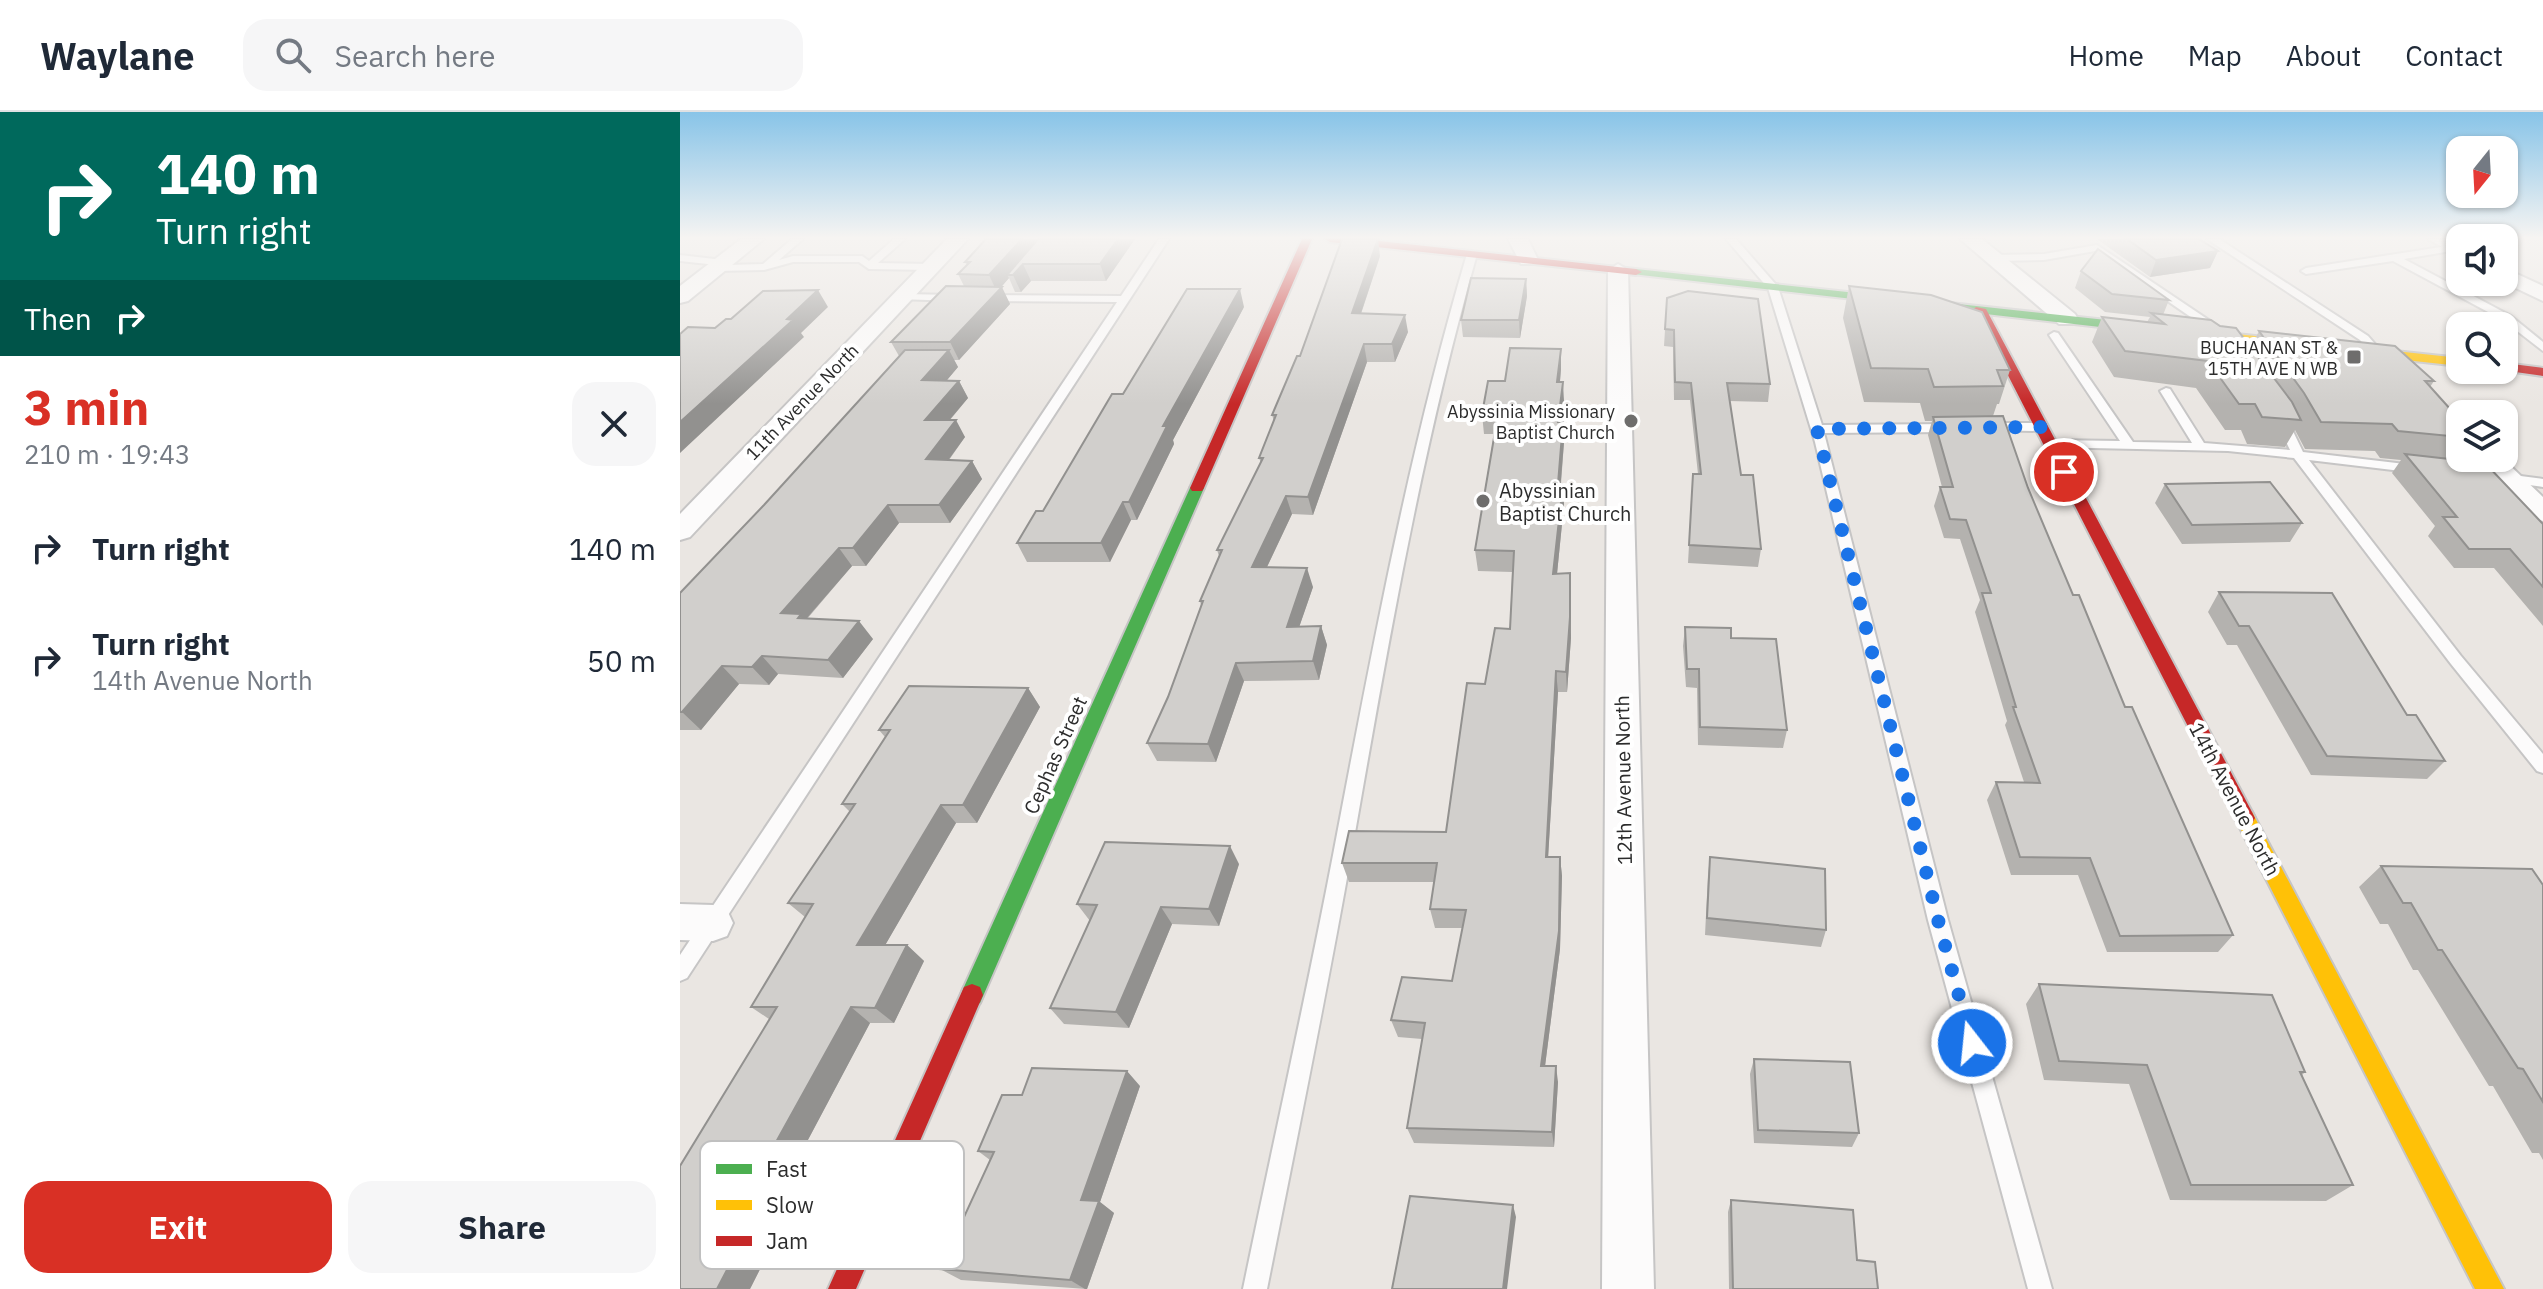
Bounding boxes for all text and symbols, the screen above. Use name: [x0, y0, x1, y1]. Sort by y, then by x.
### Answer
search box: [243, 19, 803, 91]
text: Waylane: [40, 31, 195, 80]
icon: search: [271, 33, 315, 77]
text: Search here: [335, 36, 495, 75]
text: Home: [2068, 37, 2144, 74]
text: Map: [2188, 37, 2242, 74]
text: About: [2286, 37, 2361, 74]
text: Contact: [2405, 37, 2503, 74]
north arrow: [2446, 136, 2518, 208]
map controls: [2446, 136, 2518, 472]
text: 140 m: [156, 137, 320, 209]
icon: right: [24, 144, 128, 248]
text: Turn right: [156, 207, 312, 254]
button: sound: [2446, 224, 2518, 296]
icon: right: [108, 296, 152, 340]
text: Then: [24, 299, 92, 338]
button: search: [2446, 312, 2518, 384]
place label: BUCHANAN ST & 15TH AVE N WB: [2200, 336, 2338, 380]
street label: 11th Avenue North: [741, 339, 863, 465]
marker: BUCHANAN ST & 15TH AVE N WB: [2345, 348, 2363, 366]
text: 3 min: [24, 376, 149, 438]
button: close: [572, 382, 656, 466]
place label: Abyssinia Missionary Baptist Church: [1447, 400, 1615, 444]
button: layers: [2446, 400, 2518, 472]
marker: Abyssinia Missionary Baptist Church: [1622, 412, 1640, 430]
text: 210 m · 19:43: [24, 437, 190, 471]
pin: [2030, 438, 2098, 506]
icon: arrive: [2042, 450, 2086, 494]
place label: Abyssinian Baptist Church: [1499, 477, 1631, 527]
marker: Abyssinian Baptist Church: [1474, 492, 1492, 510]
icon: right: [24, 526, 68, 570]
text: Turn right: [92, 529, 230, 568]
text: 140 m: [569, 529, 656, 568]
text: Turn right: [92, 624, 230, 663]
icon: right: [24, 638, 68, 682]
text: 50 m: [587, 641, 656, 680]
text: 14th Avenue North: [92, 663, 313, 697]
street label: Cephas Street: [1017, 692, 1093, 818]
street label: 12th Avenue North: [1608, 695, 1638, 865]
street label: 14th Avenue North: [2183, 718, 2287, 880]
position arrow: [1930, 1001, 2014, 1085]
legend: [700, 1141, 964, 1269]
text: Fast: [766, 1154, 807, 1183]
button: Exit: [24, 1181, 332, 1273]
button: Share: [348, 1181, 656, 1273]
text: Slow: [766, 1190, 814, 1219]
text: Jam: [766, 1226, 808, 1255]

